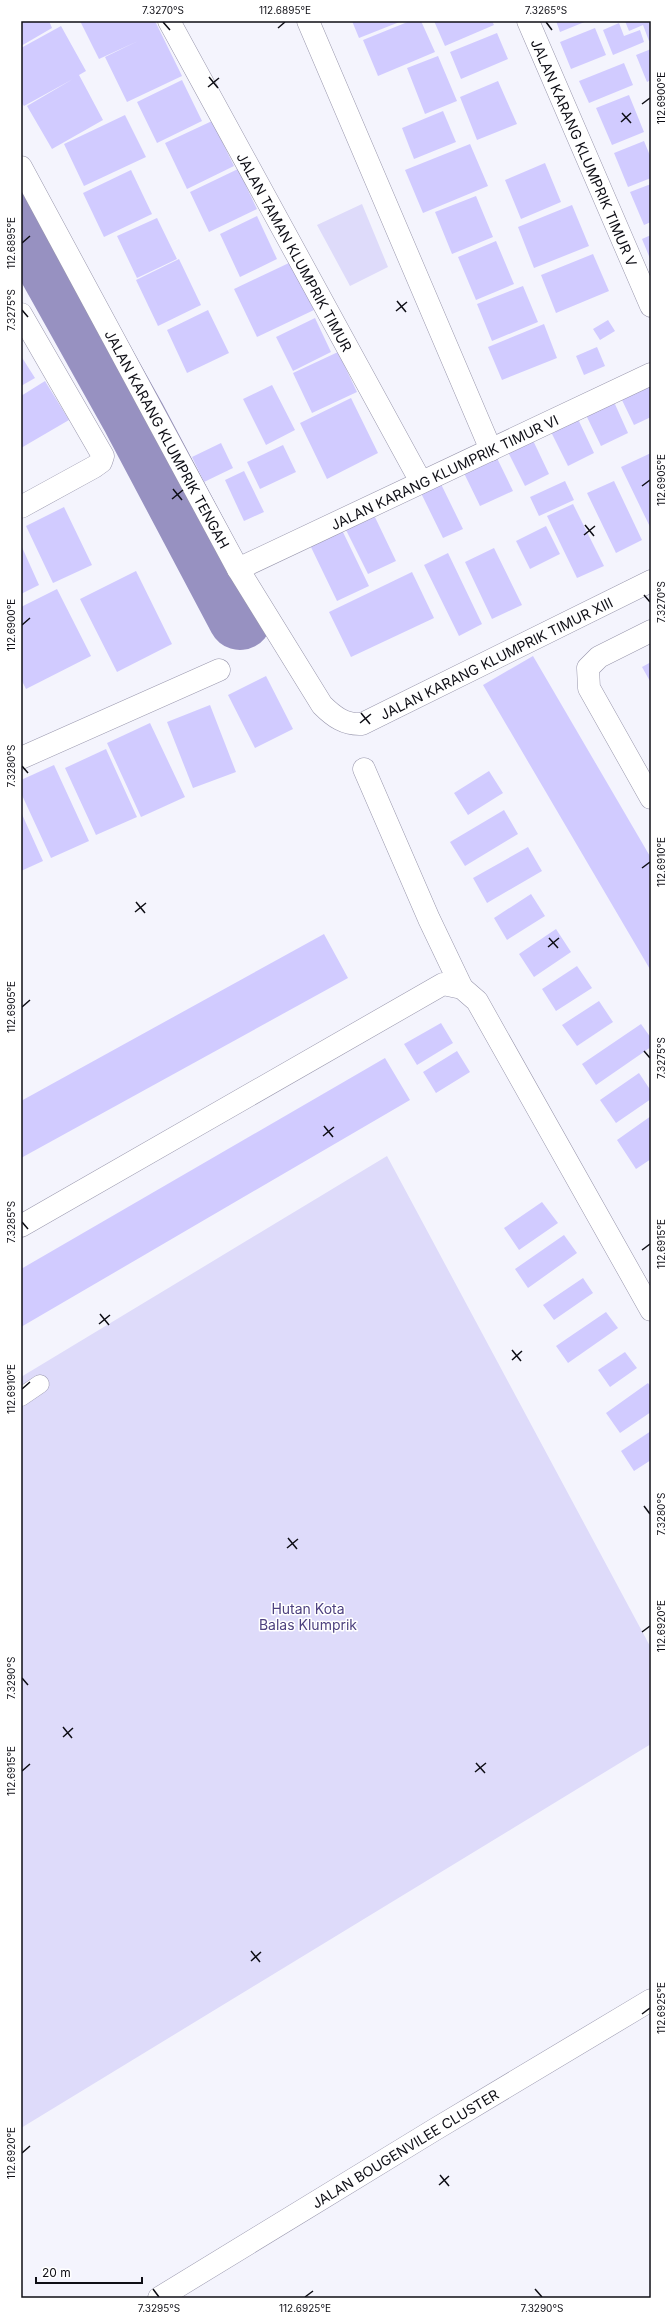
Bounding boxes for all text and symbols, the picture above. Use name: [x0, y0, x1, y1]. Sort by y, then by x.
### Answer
text: 7.3270°S: [142, 4, 184, 16]
text: 112.6895°E: [259, 4, 311, 16]
text: 7.3265°S: [525, 4, 567, 16]
street label: JALAN KARANG KLUMPRIK TIMUR V: [528, 36, 641, 269]
text: 112.6900°E: [655, 72, 667, 124]
street label: JALAN TAMAN KLUMPRIK TIMUR: [234, 149, 356, 354]
text: 112.6895°E: [5, 217, 17, 269]
text: 7.3275°S: [5, 289, 17, 331]
street label: JALAN KARANG KLUMPRIK TENGAH: [102, 327, 234, 551]
street label: JALAN KARANG KLUMPRIK TIMUR VI: [328, 411, 561, 533]
text: 112.6905°E: [655, 454, 667, 506]
text: 7.3270°S: [655, 581, 667, 623]
street label: JALAN KARANG KLUMPRIK TIMUR XIII: [377, 593, 615, 722]
text: 112.6900°E: [5, 599, 17, 651]
text: 7.3280°S: [5, 745, 17, 787]
text: 112.6910°E: [655, 837, 667, 887]
text: 112.6905°E: [5, 981, 17, 1033]
text: 7.3275°S: [655, 1037, 667, 1079]
text: 7.3285°S: [5, 1201, 17, 1243]
text: 112.6915°E: [655, 1219, 667, 1269]
text: 112.6910°E: [5, 1364, 17, 1414]
text: 7.3280°S: [655, 1493, 667, 1535]
park label: Hutan Kota Balas Klumprik: [259, 1600, 357, 1633]
text: 112.6920°E: [655, 1600, 667, 1652]
text: 7.3290°S: [5, 1657, 17, 1699]
text: 112.6915°E: [5, 1746, 17, 1796]
text: 112.6925°E: [655, 1982, 667, 2034]
street label: JALAN BOUGENVILEE CLUSTER: [308, 2085, 501, 2211]
text: 112.6920°E: [5, 2127, 17, 2179]
scale bar: [36, 2259, 142, 2285]
text: 20 m: [42, 2265, 71, 2280]
text: 7.3295°S: [138, 2302, 180, 2314]
text: 112.6925°E: [279, 2302, 331, 2314]
text: 7.3290°S: [521, 2302, 563, 2314]

